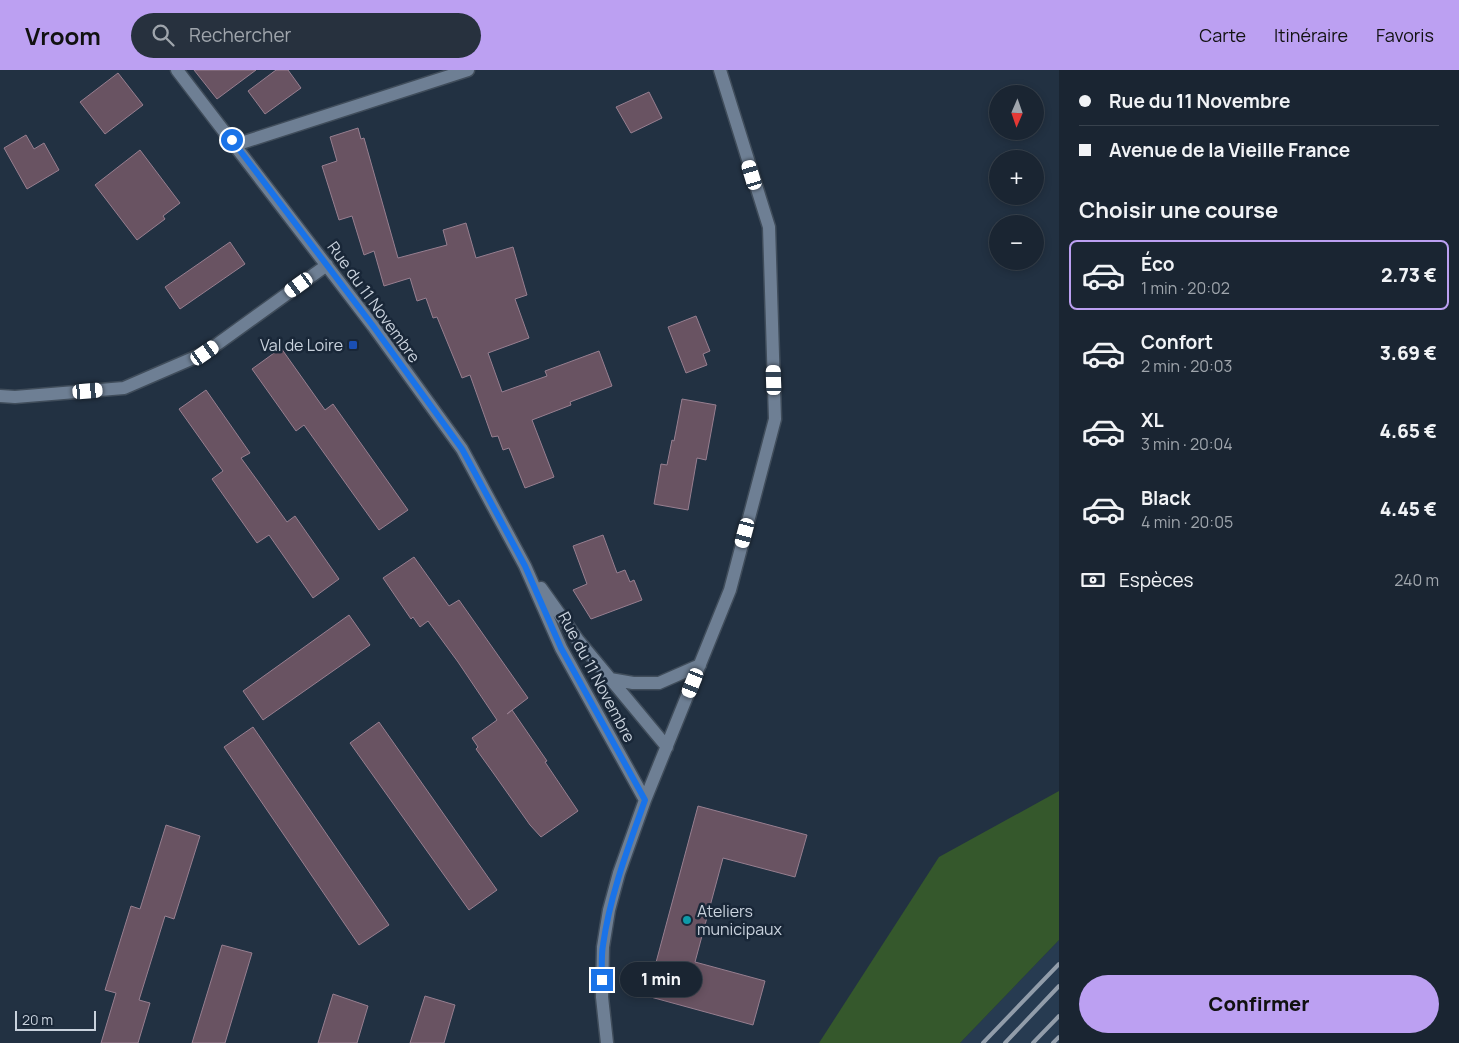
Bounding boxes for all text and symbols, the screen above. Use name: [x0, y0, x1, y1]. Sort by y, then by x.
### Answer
search box: [131, 13, 481, 58]
text: Vroom: [25, 19, 101, 52]
icon: search: [149, 21, 177, 49]
text: Rechercher: [189, 22, 291, 48]
text: Carte: [1199, 23, 1246, 47]
text: Itinéraire: [1274, 23, 1348, 47]
text: Favoris: [1376, 23, 1434, 47]
north arrow: [989, 85, 1044, 140]
map controls: [989, 85, 1044, 270]
text: Rue du 11 Novembre: [1109, 88, 1290, 114]
route start: [221, 129, 243, 151]
text: Avenue de la Vieille France: [1109, 137, 1350, 163]
button: +: [989, 150, 1044, 205]
car: [740, 158, 763, 192]
text: Choisir une course: [1079, 195, 1278, 225]
button: −: [989, 215, 1044, 270]
street label: Rue du 11 Novembre: [322, 237, 426, 367]
text: Éco: [1141, 251, 1175, 277]
icon: car: [1081, 253, 1126, 298]
text: 2.73 €: [1381, 262, 1437, 288]
car: [282, 270, 315, 300]
text: 1 min · 20:02: [1141, 277, 1230, 299]
text: Confort: [1141, 329, 1213, 355]
icon: car: [1081, 331, 1126, 376]
place label: Val de Loire: [260, 334, 343, 356]
car: [188, 338, 221, 368]
marker: Val de Loire: [347, 339, 359, 351]
text: 3.69 €: [1380, 340, 1437, 366]
text: 2 min · 20:03: [1141, 355, 1232, 377]
car: [765, 365, 782, 395]
car: [72, 382, 103, 400]
text: XL: [1141, 407, 1164, 433]
icon: car: [1081, 409, 1126, 454]
text: 4.65 €: [1380, 418, 1437, 444]
text: 3 min · 20:04: [1141, 433, 1233, 455]
text: Black: [1141, 485, 1190, 511]
icon: car: [1081, 487, 1126, 532]
text: 4.45 €: [1380, 496, 1437, 522]
text: 4 min · 20:05: [1141, 511, 1233, 533]
car: [733, 517, 756, 549]
icon: cash: [1079, 566, 1107, 594]
text: Espèces: [1119, 567, 1193, 593]
text: 240 m: [1394, 569, 1439, 591]
street label: Rue du 11 Novembre: [553, 608, 641, 746]
car: [680, 666, 705, 700]
place label: Ateliers municipaux: [697, 900, 783, 940]
marker: Ateliers municipaux: [681, 914, 693, 926]
callout: 1 min: [620, 962, 702, 998]
text: 1 min: [641, 968, 681, 990]
route end: [591, 969, 613, 991]
button: Confirmer: [1079, 975, 1439, 1033]
scale bar: [15, 1008, 96, 1031]
text: 20 m: [22, 1010, 53, 1029]

